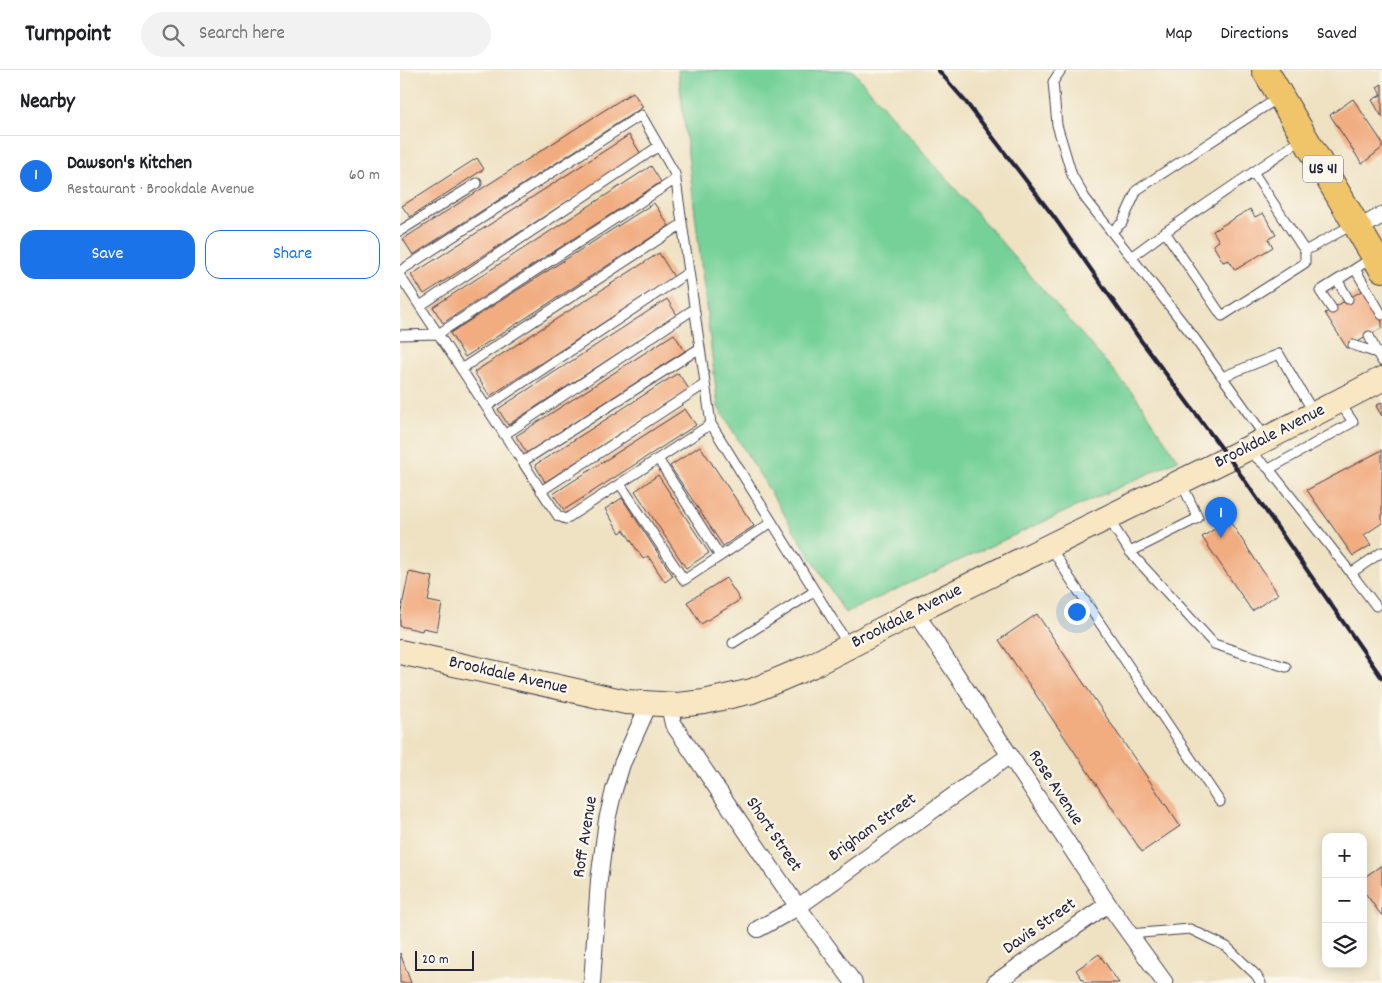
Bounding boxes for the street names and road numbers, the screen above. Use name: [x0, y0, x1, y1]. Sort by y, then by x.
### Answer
road number: US 41: [1303, 156, 1343, 182]
street label: Brookdale Avenue: [1210, 398, 1330, 476]
street label: Brookdale Avenue: [847, 578, 967, 656]
street label: Brookdale Avenue: [446, 650, 570, 702]
street label: Rose Avenue: [1021, 745, 1089, 831]
street label: Brigham Street: [824, 787, 922, 868]
street label: Short Street: [739, 793, 807, 878]
street label: Roff Avenue: [567, 794, 605, 880]
street label: Davis Street: [998, 892, 1082, 961]

